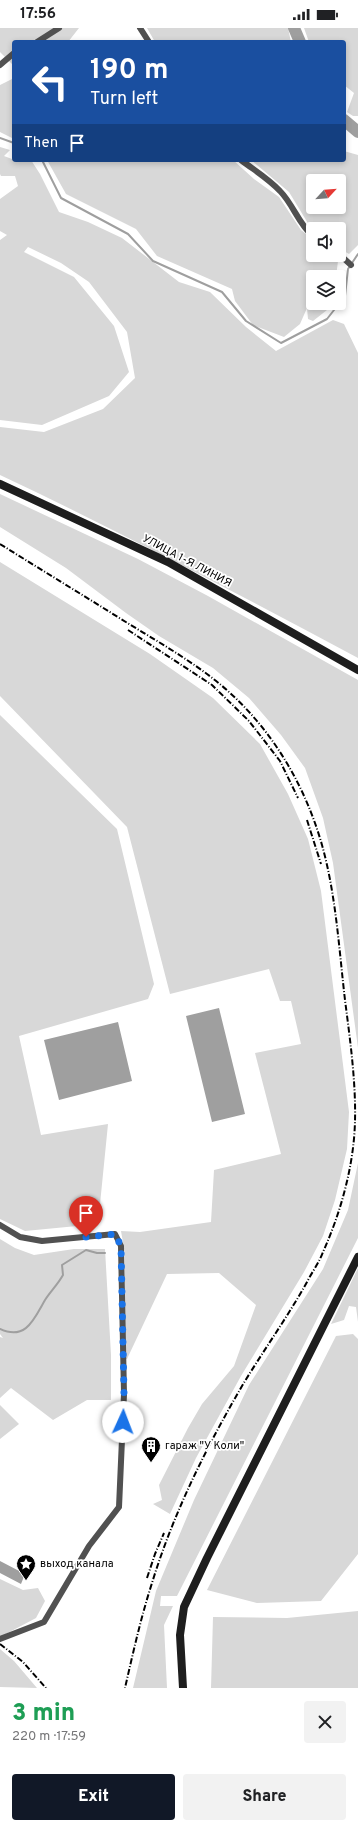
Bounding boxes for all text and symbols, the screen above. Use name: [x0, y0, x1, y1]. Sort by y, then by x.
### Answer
text: 17:56: [20, 5, 56, 24]
text: 190 m: [90, 53, 168, 89]
icon: left: [24, 56, 76, 108]
text: Turn left: [90, 88, 158, 111]
icon: arrive: [66, 132, 88, 154]
text: Then: [24, 134, 58, 153]
north arrow: [306, 174, 346, 214]
map controls: [306, 174, 346, 310]
button: sound: [306, 222, 346, 262]
button: layers: [306, 270, 346, 310]
street label: УЛИЦА 1-Я ЛИНИЯ: [140, 532, 234, 590]
pin: [69, 1196, 103, 1237]
icon: arrive: [75, 1202, 97, 1224]
position arrow: [102, 1401, 144, 1443]
building icon: гараж "У Коли": [140, 1435, 162, 1463]
place label: гараж "У Коли": [165, 1439, 244, 1453]
place icon: выход канала: [15, 1553, 37, 1581]
place label: выход канала: [40, 1557, 114, 1571]
text: 3 min: [12, 1699, 75, 1729]
button: close: [304, 1701, 346, 1743]
text: 220 m · 17:59: [12, 1729, 86, 1745]
button: Exit: [12, 1774, 175, 1820]
button: Share: [183, 1774, 346, 1820]

